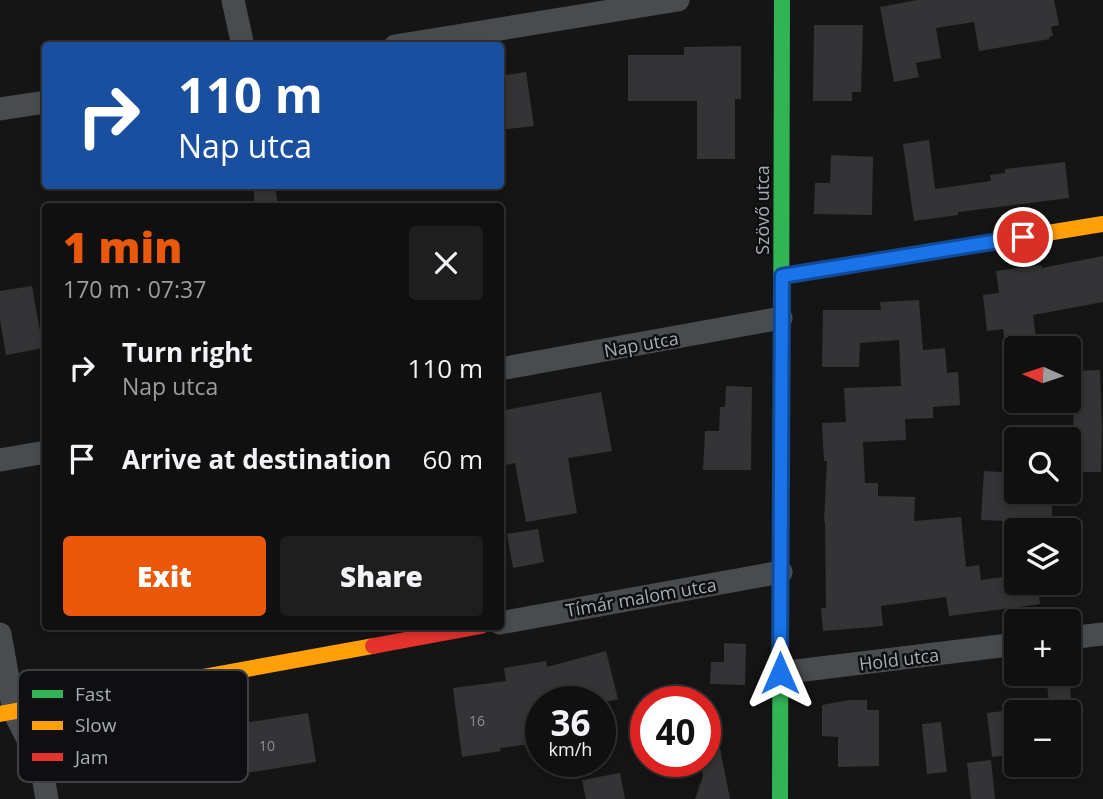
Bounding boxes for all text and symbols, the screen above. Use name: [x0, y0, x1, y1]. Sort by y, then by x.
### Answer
text: 110 m: [178, 61, 323, 127]
icon: right: [63, 70, 154, 161]
text: Nap utca: [178, 124, 312, 167]
street label: Szövő utca: [750, 165, 774, 255]
pin: [993, 207, 1053, 267]
text: 1 min: [63, 218, 182, 275]
icon: arrive: [1004, 218, 1042, 256]
button: close: [409, 226, 483, 300]
text: 170 m · 07:37: [63, 273, 206, 305]
street label: Nap utca: [602, 326, 680, 362]
text: Turn right: [122, 334, 253, 370]
north arrow: [1004, 336, 1082, 413]
map controls: [1004, 336, 1081, 777]
icon: right: [63, 349, 101, 387]
text: 110 m: [408, 350, 483, 386]
text: Nap utca: [122, 370, 218, 402]
button: search: [1004, 427, 1081, 504]
icon: arrive: [63, 440, 101, 478]
text: Arrive at destination: [122, 441, 391, 477]
text: 60 m: [422, 441, 483, 477]
button: layers: [1004, 518, 1081, 595]
button: Exit: [63, 536, 266, 616]
button: Share: [280, 536, 483, 616]
street label: Tímár malom utca: [564, 572, 718, 622]
button: +: [1004, 609, 1081, 686]
position arrow: [743, 636, 817, 710]
street label: Hold utca: [858, 642, 940, 676]
legend: [18, 670, 248, 782]
text: Fast: [75, 681, 111, 707]
speed limit sign: 40: [630, 686, 721, 777]
text: 36: [550, 699, 591, 746]
button: −: [1004, 700, 1081, 777]
house number: 16: [469, 711, 485, 730]
text: Slow: [75, 712, 117, 738]
house number: 10: [259, 736, 275, 755]
text: km/h: [549, 737, 592, 761]
text: Jam: [73, 744, 108, 770]

